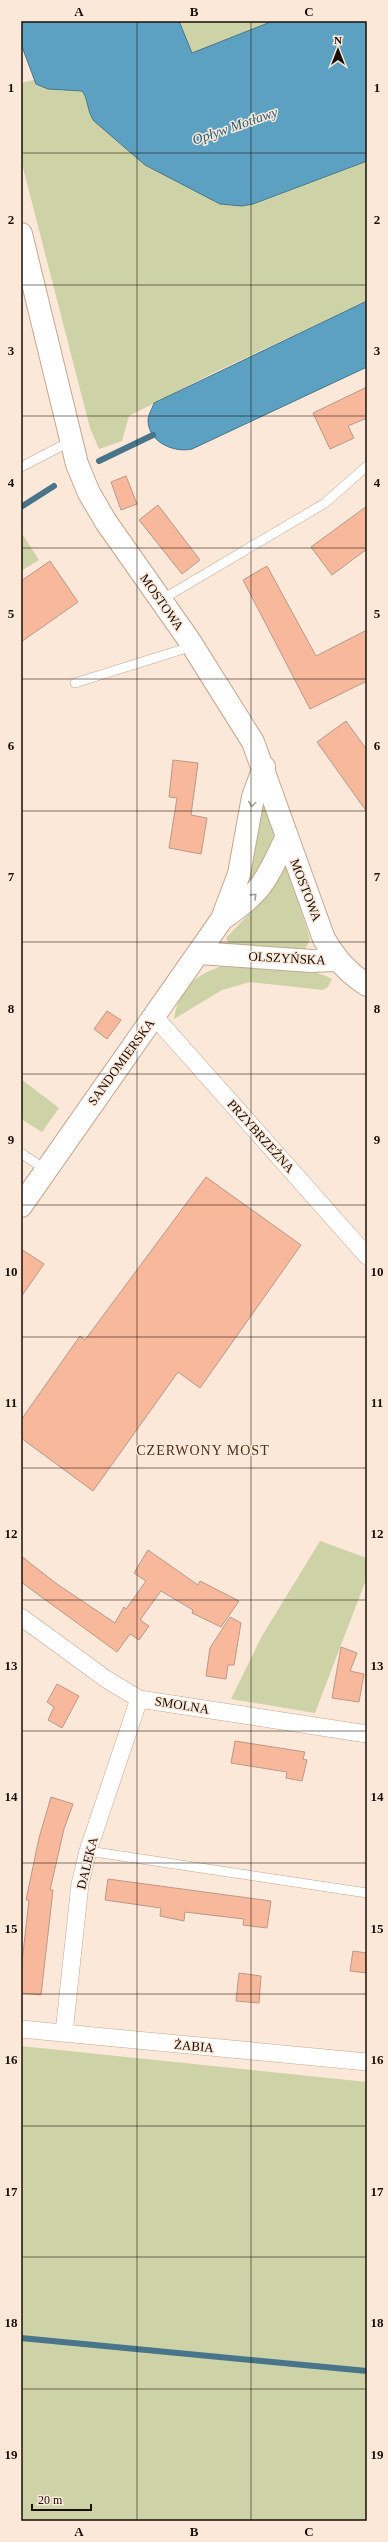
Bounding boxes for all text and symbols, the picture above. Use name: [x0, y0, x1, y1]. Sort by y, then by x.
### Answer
text: A: [74, 4, 84, 19]
text: B: [190, 4, 199, 19]
text: C: [304, 4, 314, 19]
north arrow: [318, 30, 358, 70]
text: N: [334, 34, 342, 46]
text: 1: [8, 80, 14, 95]
text: 1: [374, 80, 380, 95]
water label: Opływ Motławy: [190, 104, 280, 148]
text: 2: [8, 212, 14, 227]
text: 2: [374, 212, 380, 227]
text: 3: [8, 343, 15, 358]
text: 3: [374, 343, 381, 358]
text: 4: [8, 475, 15, 490]
text: 4: [374, 475, 381, 490]
street label: MOSTOWA: [137, 571, 187, 634]
text: 5: [8, 606, 15, 621]
text: 5: [374, 606, 381, 621]
text: 6: [8, 738, 15, 753]
text: 6: [374, 738, 381, 753]
one-way arrow: [248, 801, 257, 807]
street label: MOSTOWA: [287, 857, 325, 924]
text: 7: [8, 869, 15, 884]
text: 7: [374, 869, 381, 884]
one-way arrow: [249, 893, 257, 901]
street label: OLSZYŃSKA: [248, 948, 327, 968]
text: 8: [8, 1001, 15, 1016]
text: 8: [374, 1001, 381, 1016]
street label: SANDOMIERSKA: [85, 1015, 158, 1108]
street label: PRZYBRZEŻNA: [224, 1096, 298, 1176]
text: 9: [8, 1132, 15, 1147]
text: 9: [374, 1132, 381, 1147]
text: 10: [5, 1264, 18, 1279]
text: 10: [371, 1264, 384, 1279]
text: 11: [5, 1395, 17, 1410]
text: 11: [371, 1395, 383, 1410]
district label: CZERWONY MOST: [136, 1443, 270, 1458]
text: 12: [5, 1526, 18, 1541]
text: 12: [371, 1526, 384, 1541]
text: 13: [5, 1658, 18, 1673]
text: 13: [371, 1658, 384, 1673]
street label: SMOLNA: [154, 1693, 211, 1717]
text: 14: [5, 1789, 18, 1804]
text: 14: [371, 1789, 384, 1804]
street label: DALEKA: [73, 1835, 101, 1891]
text: 15: [5, 1921, 18, 1936]
text: 15: [371, 1921, 384, 1936]
street label: ŻABIA: [174, 2037, 215, 2055]
text: 16: [5, 2052, 18, 2067]
text: 16: [371, 2052, 384, 2067]
text: 17: [5, 2184, 18, 2199]
text: 17: [371, 2184, 384, 2199]
text: 18: [5, 2315, 18, 2330]
text: 18: [371, 2315, 384, 2330]
text: 19: [5, 2447, 18, 2462]
text: 19: [371, 2447, 384, 2462]
scale bar: [32, 2486, 91, 2512]
text: 20 m: [38, 2493, 63, 2507]
text: A: [74, 2524, 84, 2539]
text: B: [190, 2524, 199, 2539]
text: C: [304, 2524, 314, 2539]

